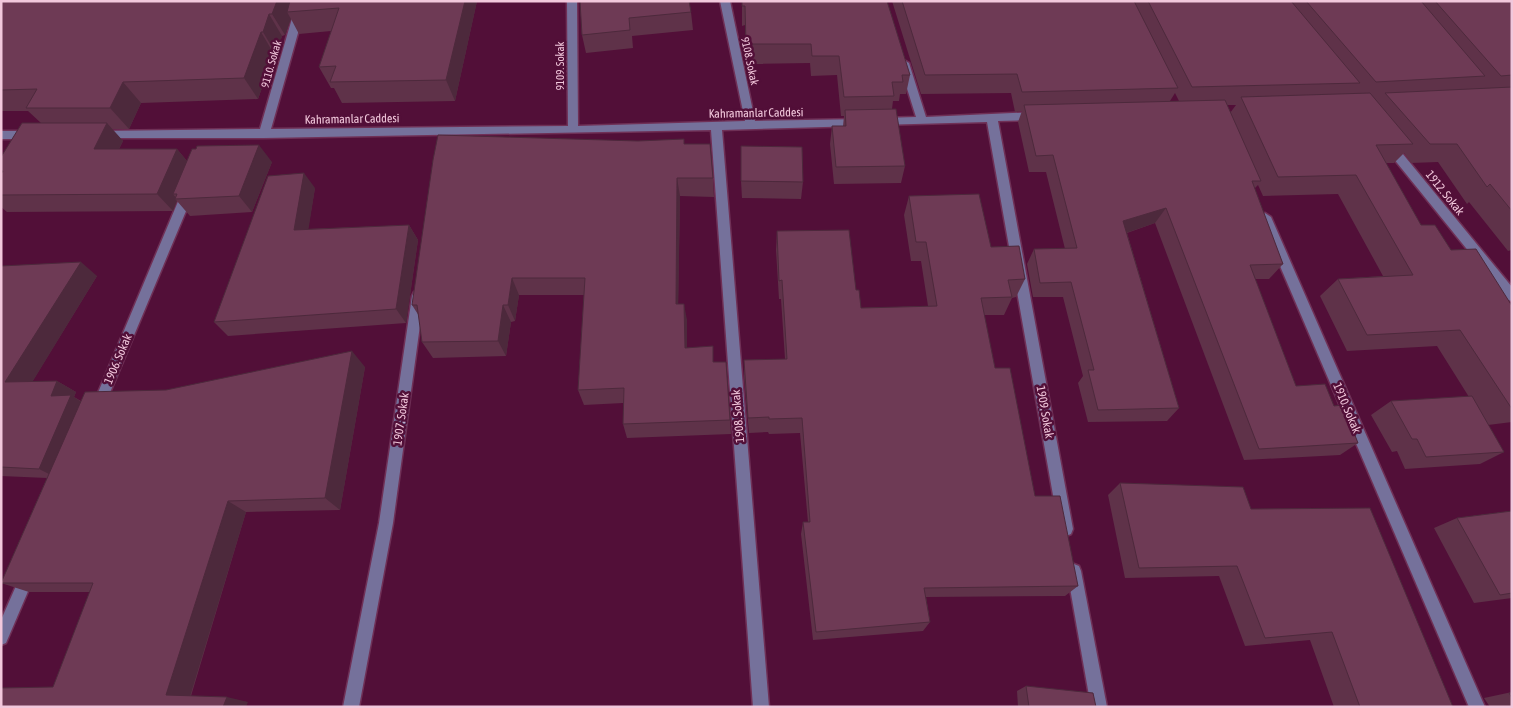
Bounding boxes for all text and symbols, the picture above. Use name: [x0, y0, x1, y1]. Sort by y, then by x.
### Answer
street label: 9108. Sokak: [739, 36, 761, 86]
street label: 9110. Sokak: [259, 39, 284, 89]
street label: 9109. Sokak: [554, 41, 566, 90]
street label: Kahramanlar Caddesi: [709, 105, 803, 121]
street label: Kahramanlar Caddesi: [305, 111, 399, 127]
street label: 1912. Sokak: [1423, 168, 1468, 219]
street label: 1906. Sokak: [101, 331, 135, 386]
street label: 1910. Sokak: [1330, 381, 1364, 436]
street label: 1909. Sokak: [1033, 385, 1057, 440]
street label: 1908. Sokak: [729, 388, 747, 443]
street label: 1907. Sokak: [390, 391, 412, 446]

